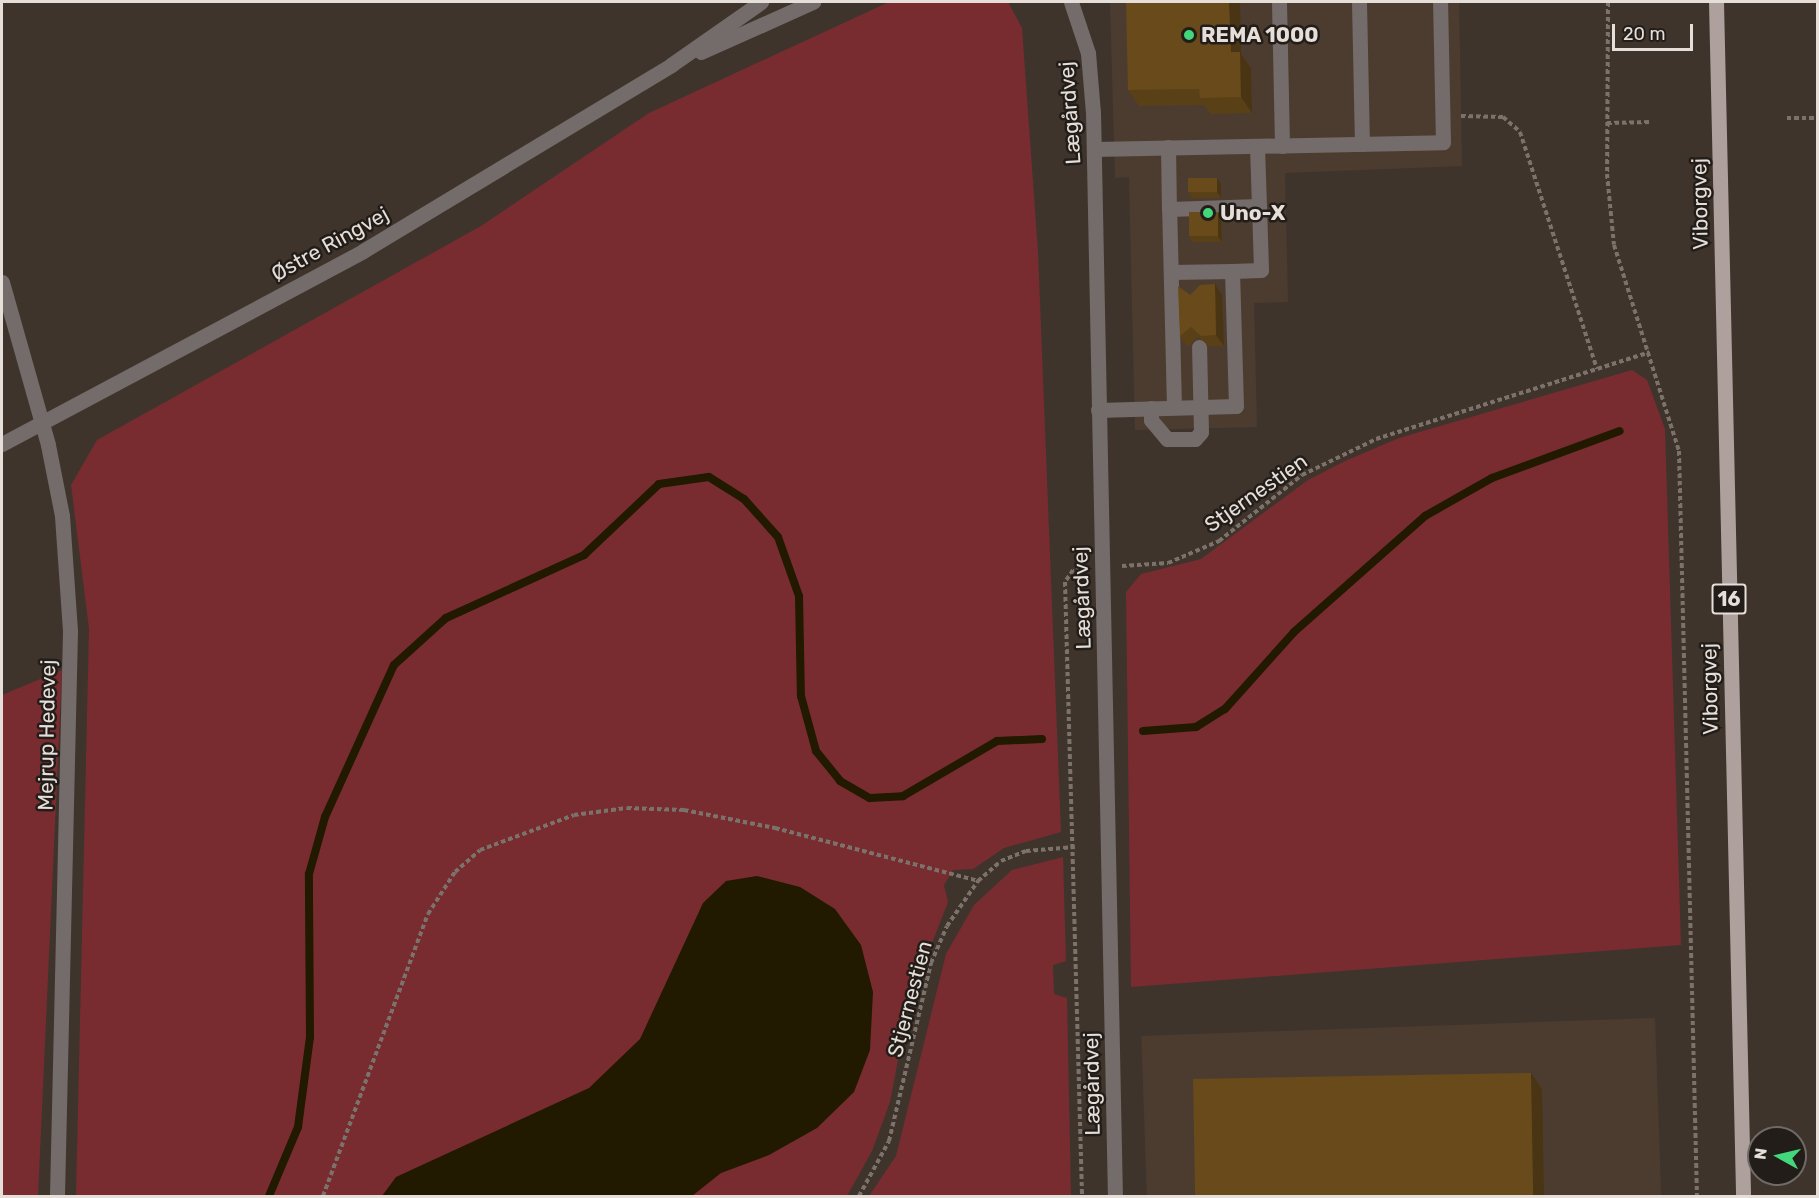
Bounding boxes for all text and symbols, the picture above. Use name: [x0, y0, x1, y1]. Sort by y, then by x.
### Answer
scale bar: [1615, 12, 1696, 50]
place label: REMA 1000: [1201, 22, 1319, 48]
text: 20 m: [1623, 23, 1665, 45]
marker: REMA 1000: [1182, 28, 1196, 42]
street label: Lægårdvej: [1054, 61, 1086, 165]
street label: Viborgvej: [1687, 158, 1713, 250]
place label: Uno-X: [1220, 200, 1285, 226]
street label: Østre Ringvej: [267, 201, 393, 287]
marker: Uno-X: [1201, 206, 1215, 220]
street label: Stjernestien: [1200, 448, 1312, 538]
street label: Lægårdvej: [1068, 546, 1096, 650]
road number: 16: [1711, 582, 1747, 616]
street label: Viborgvej: [1697, 643, 1723, 735]
street label: Mejrup Hedevej: [33, 659, 61, 811]
street label: Stjernestien: [882, 938, 938, 1060]
street label: Lægårdvej: [1079, 1032, 1105, 1136]
north arrow: [1747, 1126, 1807, 1186]
text: N: [1750, 1147, 1771, 1161]

